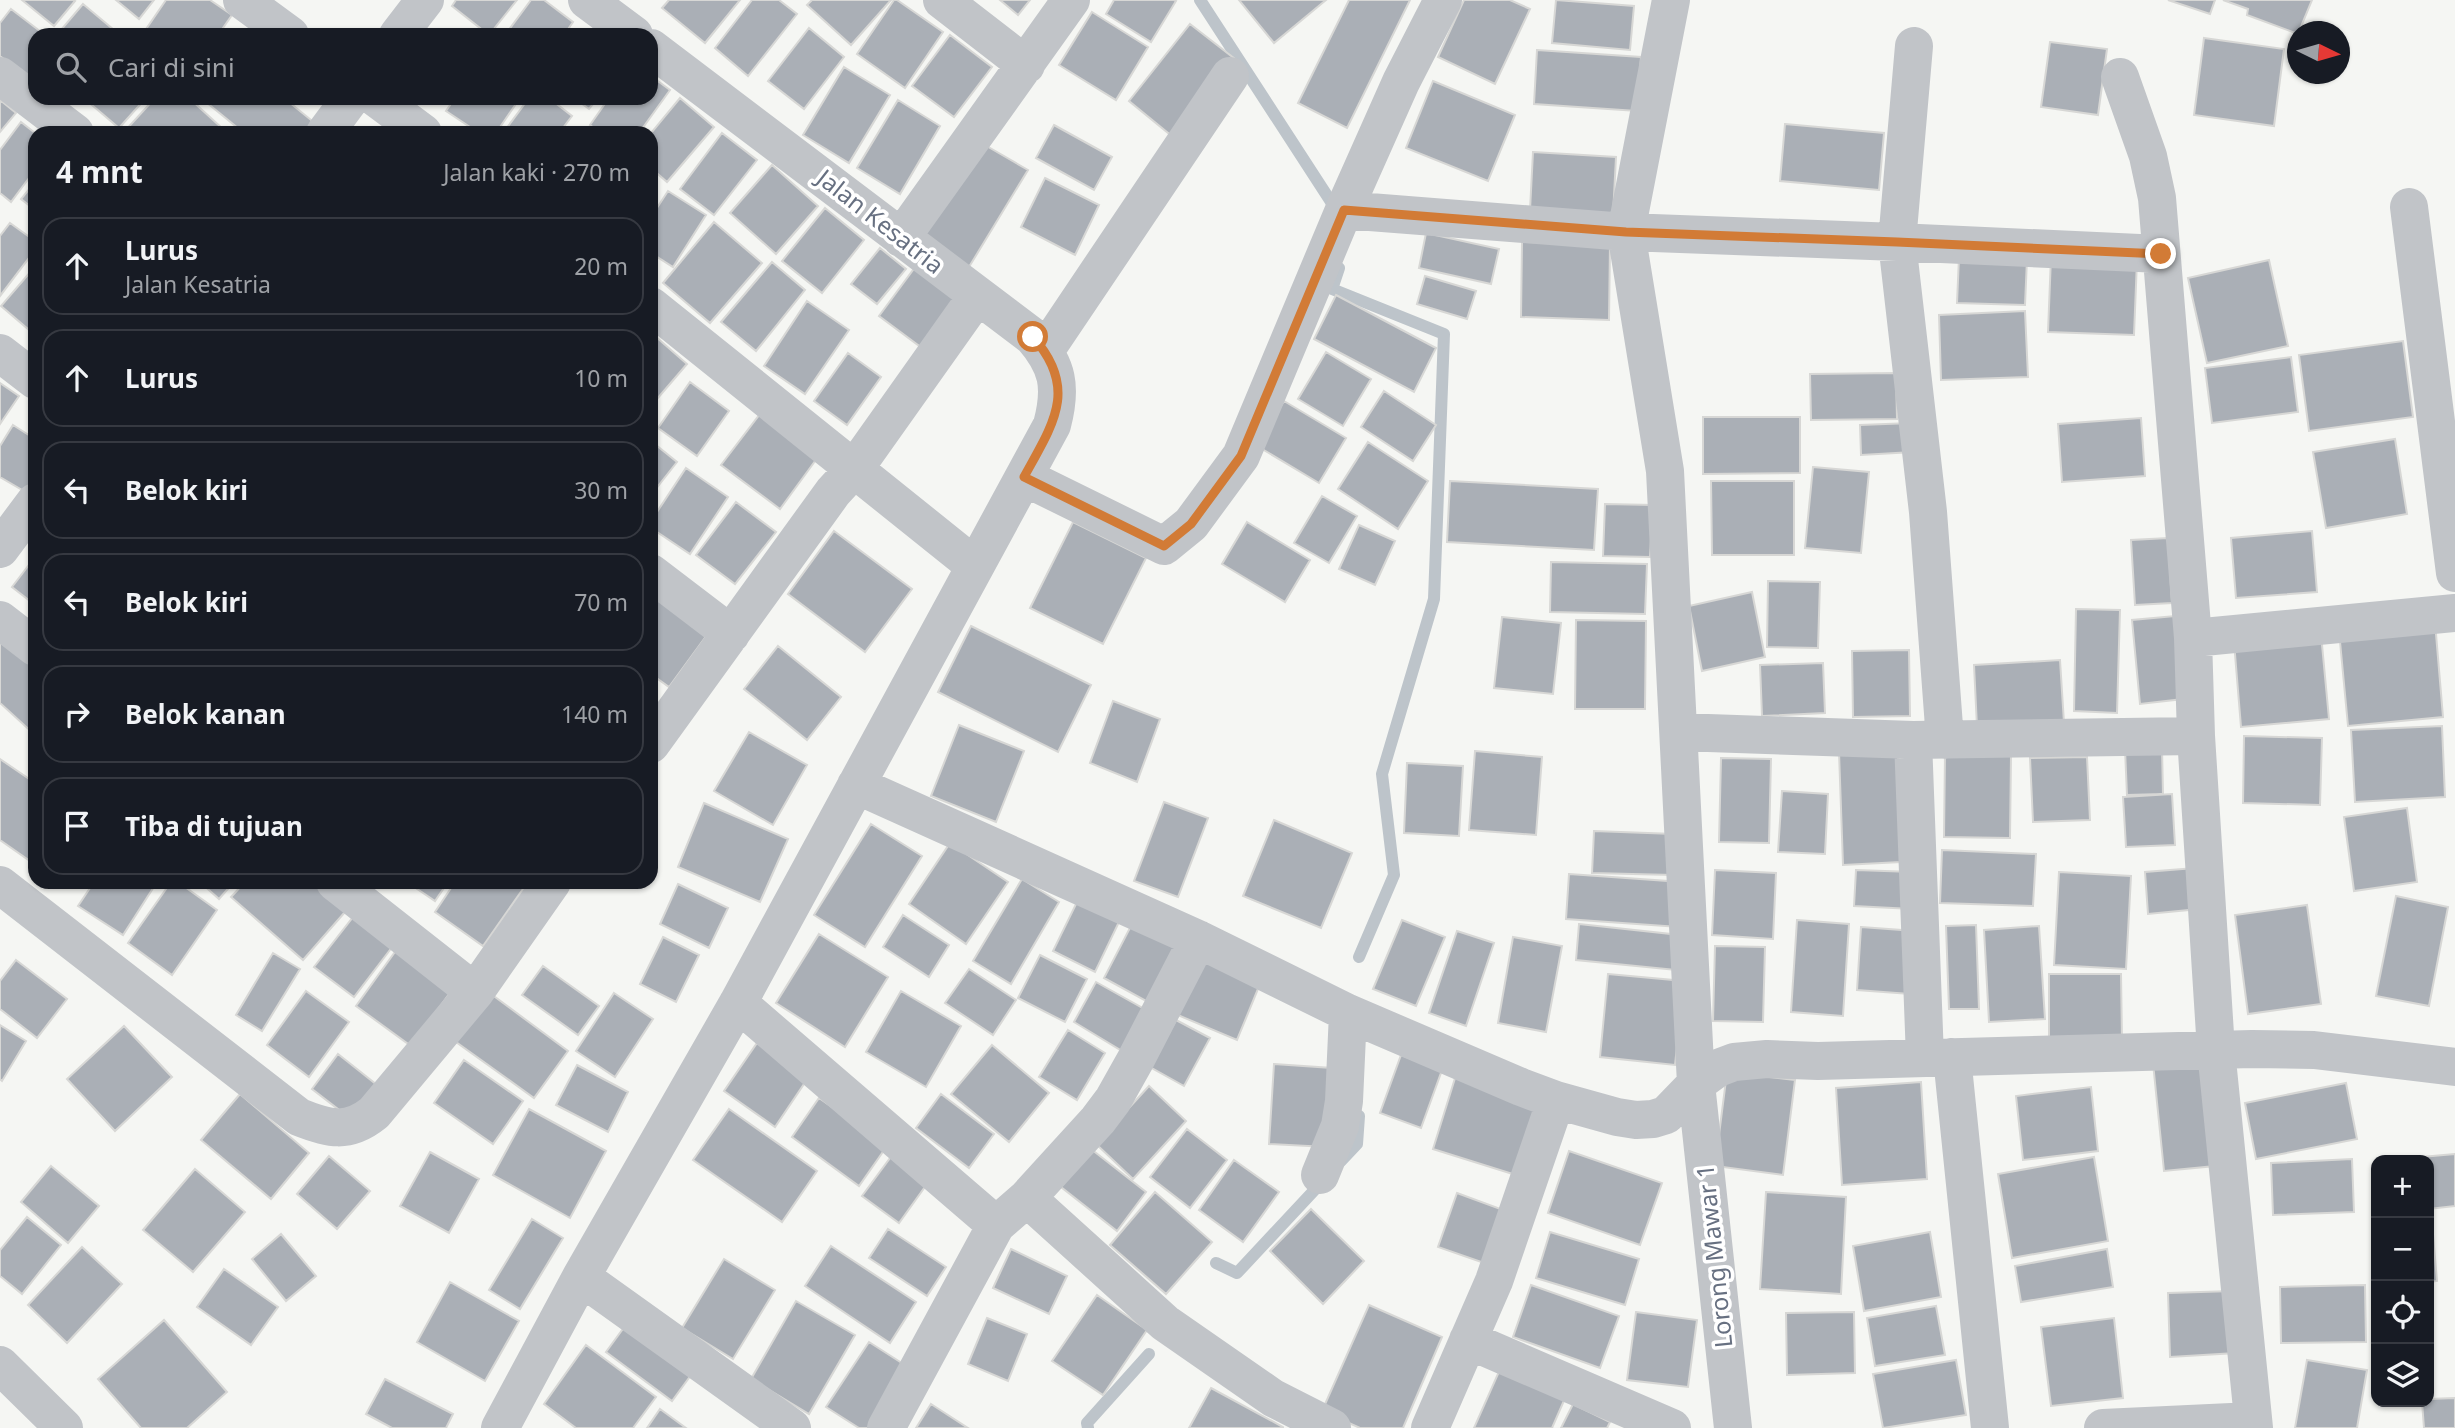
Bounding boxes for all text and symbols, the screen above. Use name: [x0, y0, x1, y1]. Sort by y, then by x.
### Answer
north arrow: [2287, 21, 2350, 84]
search box: [28, 28, 658, 105]
icon: search: [52, 48, 90, 86]
text: Cari di sini: [108, 49, 235, 85]
text: 4 mnt: [56, 151, 143, 192]
text: Jalan kaki · 270 m: [443, 156, 630, 188]
street label: Jalan Kesatria: [809, 160, 951, 281]
text: Lurus: [125, 232, 198, 268]
route end: [2145, 238, 2176, 269]
icon: ahead: [58, 247, 96, 285]
text: 20 m: [574, 250, 628, 282]
text: Jalan Kesatria: [125, 268, 271, 300]
route start: [1017, 321, 1048, 352]
icon: ahead: [58, 359, 96, 397]
text: Lurus: [125, 360, 198, 396]
text: 10 m: [574, 362, 628, 394]
icon: left: [58, 471, 96, 509]
text: Belok kiri: [125, 472, 248, 508]
text: 30 m: [574, 474, 628, 506]
icon: left: [58, 583, 96, 621]
text: Belok kiri: [125, 584, 248, 620]
text: 70 m: [574, 586, 628, 618]
icon: right: [58, 695, 96, 733]
text: Belok kanan: [125, 696, 286, 732]
text: 140 m: [561, 698, 628, 730]
icon: arrive: [58, 807, 96, 845]
text: Tiba di tujuan: [125, 808, 303, 844]
map controls: [2371, 1155, 2434, 1407]
button: +: [2371, 1155, 2434, 1218]
street label: Lorong Mawar 1: [1687, 1163, 1740, 1350]
button: −: [2371, 1218, 2434, 1281]
button: locate: [2371, 1281, 2434, 1344]
button: layers: [2371, 1344, 2434, 1407]

